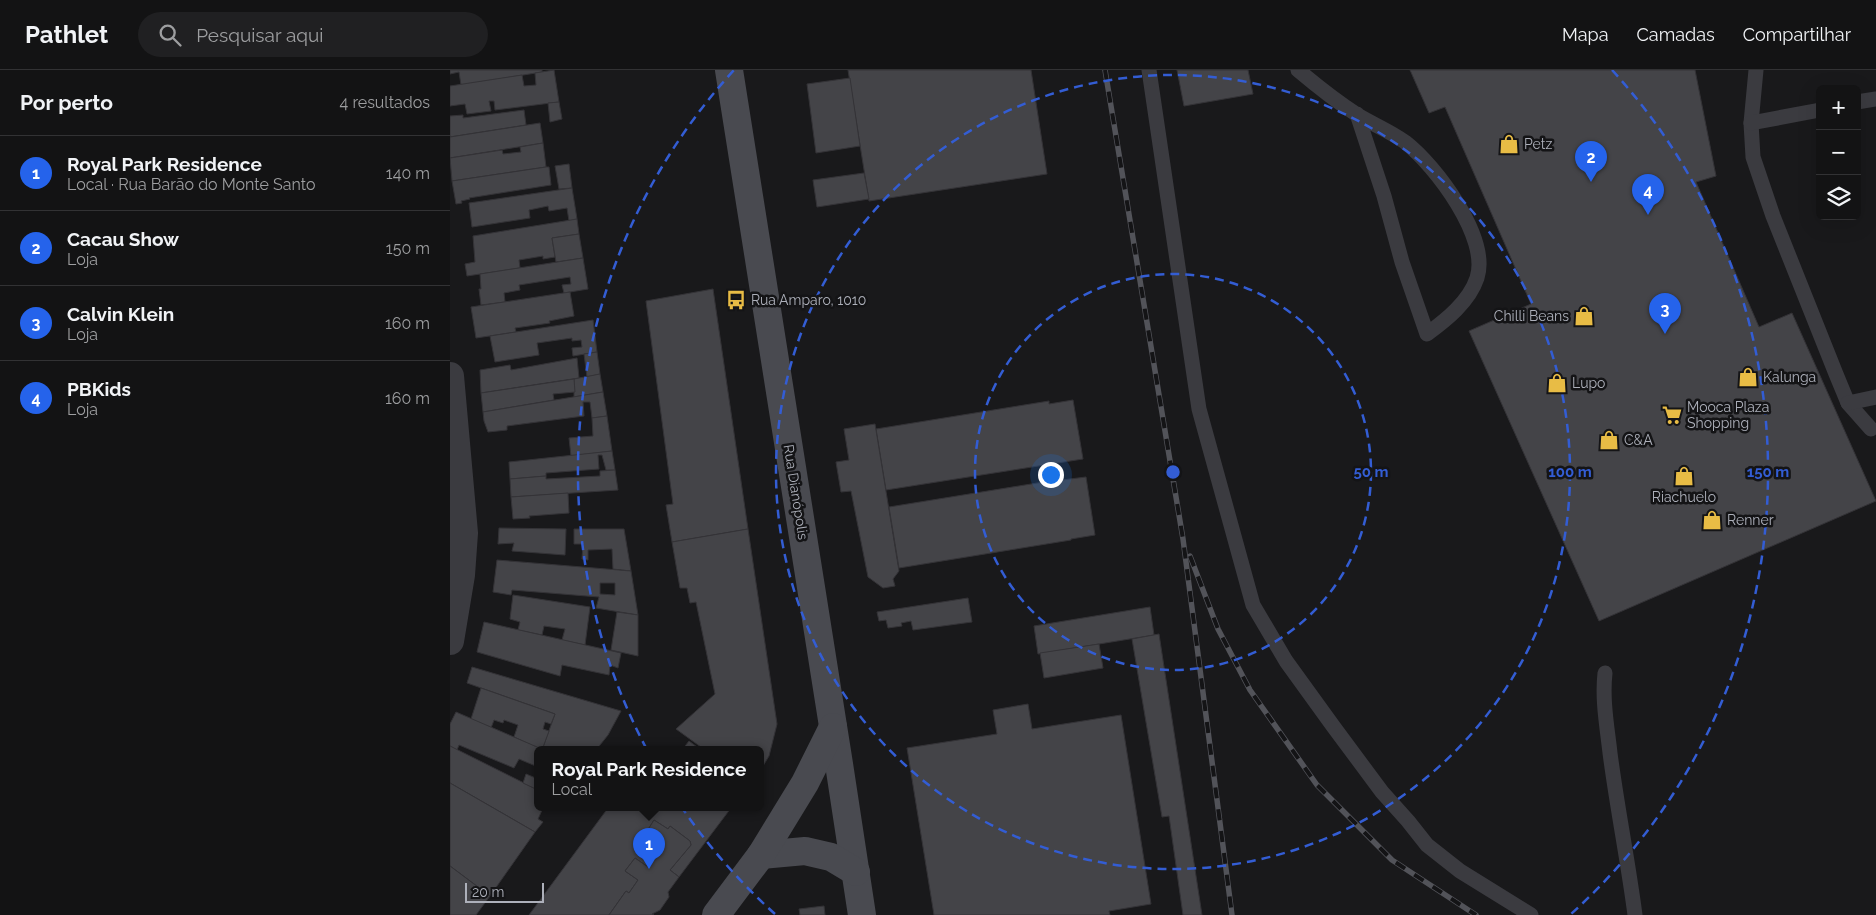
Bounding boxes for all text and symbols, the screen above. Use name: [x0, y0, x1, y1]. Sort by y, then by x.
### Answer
search box: [138, 12, 488, 57]
text: Pathlet: [25, 20, 108, 49]
icon: search: [156, 21, 184, 49]
text: Pesquisar aqui: [196, 24, 323, 46]
text: Mapa: [1562, 24, 1608, 45]
text: Camadas: [1636, 24, 1715, 45]
text: Compartilhar: [1743, 24, 1851, 45]
map controls: [1816, 85, 1861, 220]
button: +: [1816, 85, 1861, 130]
text: Por perto: [20, 90, 113, 115]
text: 4 resultados: [340, 93, 430, 112]
button: −: [1816, 130, 1861, 175]
shop icon: Petz: [1498, 133, 1520, 155]
place label: Petz: [1524, 136, 1552, 152]
pin: 2: [1575, 141, 1607, 182]
text: Royal Park Residence: [67, 153, 262, 175]
text: 1: [32, 164, 40, 183]
text: 140 m: [386, 164, 430, 183]
pin: 4: [1632, 174, 1664, 215]
text: Local · Rua Barão do Monte Santo: [67, 175, 315, 194]
button: layers: [1816, 175, 1861, 220]
text: Cacau Show: [67, 228, 179, 250]
text: 2: [31, 239, 41, 258]
text: 150 m: [386, 239, 430, 258]
text: Loja: [67, 250, 98, 269]
bus stop icon: Rua Amparo, 1010: [725, 289, 747, 311]
place label: Rua Amparo, 1010: [751, 292, 866, 308]
pin: 3: [1649, 293, 1681, 334]
text: Calvin Klein: [67, 303, 174, 325]
shop icon: Chilli Beans: [1573, 305, 1595, 327]
place label: Chilli Beans: [1494, 308, 1569, 324]
text: 3: [32, 314, 40, 333]
text: 160 m: [385, 314, 430, 333]
text: Loja: [67, 325, 98, 344]
shop icon: Kalunga: [1737, 366, 1759, 388]
place label: Kalunga: [1763, 369, 1816, 385]
shop icon: Lupo: [1546, 372, 1568, 394]
place label: Lupo: [1572, 375, 1605, 391]
text: PBKids: [67, 378, 131, 400]
text: 4: [31, 389, 41, 408]
text: 160 m: [385, 389, 430, 408]
place label: Mooca Plaza Shopping: [1687, 399, 1769, 431]
text: Loja: [67, 400, 98, 419]
supermarket icon: Mooca Plaza Shopping: [1661, 404, 1683, 426]
shop icon: C&A: [1598, 429, 1620, 451]
place label: C&A: [1624, 432, 1653, 448]
street label: Rua Dianópolis: [781, 443, 811, 541]
your location: [1038, 462, 1064, 488]
centre of rings: [1164, 463, 1182, 481]
text: 50 m: [1353, 463, 1389, 481]
text: 100 m: [1548, 463, 1592, 481]
text: 150 m: [1747, 463, 1789, 481]
shop icon: Riachuelo: [1673, 465, 1695, 487]
place label: Riachuelo: [1652, 489, 1716, 505]
shop icon: Renner: [1701, 509, 1723, 531]
place label: Renner: [1727, 512, 1774, 528]
popup: [534, 746, 764, 811]
text: Royal Park Residence: [552, 758, 746, 780]
text: Local: [552, 780, 592, 799]
pin: 1: [633, 828, 665, 869]
scale bar: [465, 880, 544, 903]
text: 20 m: [472, 884, 504, 900]

